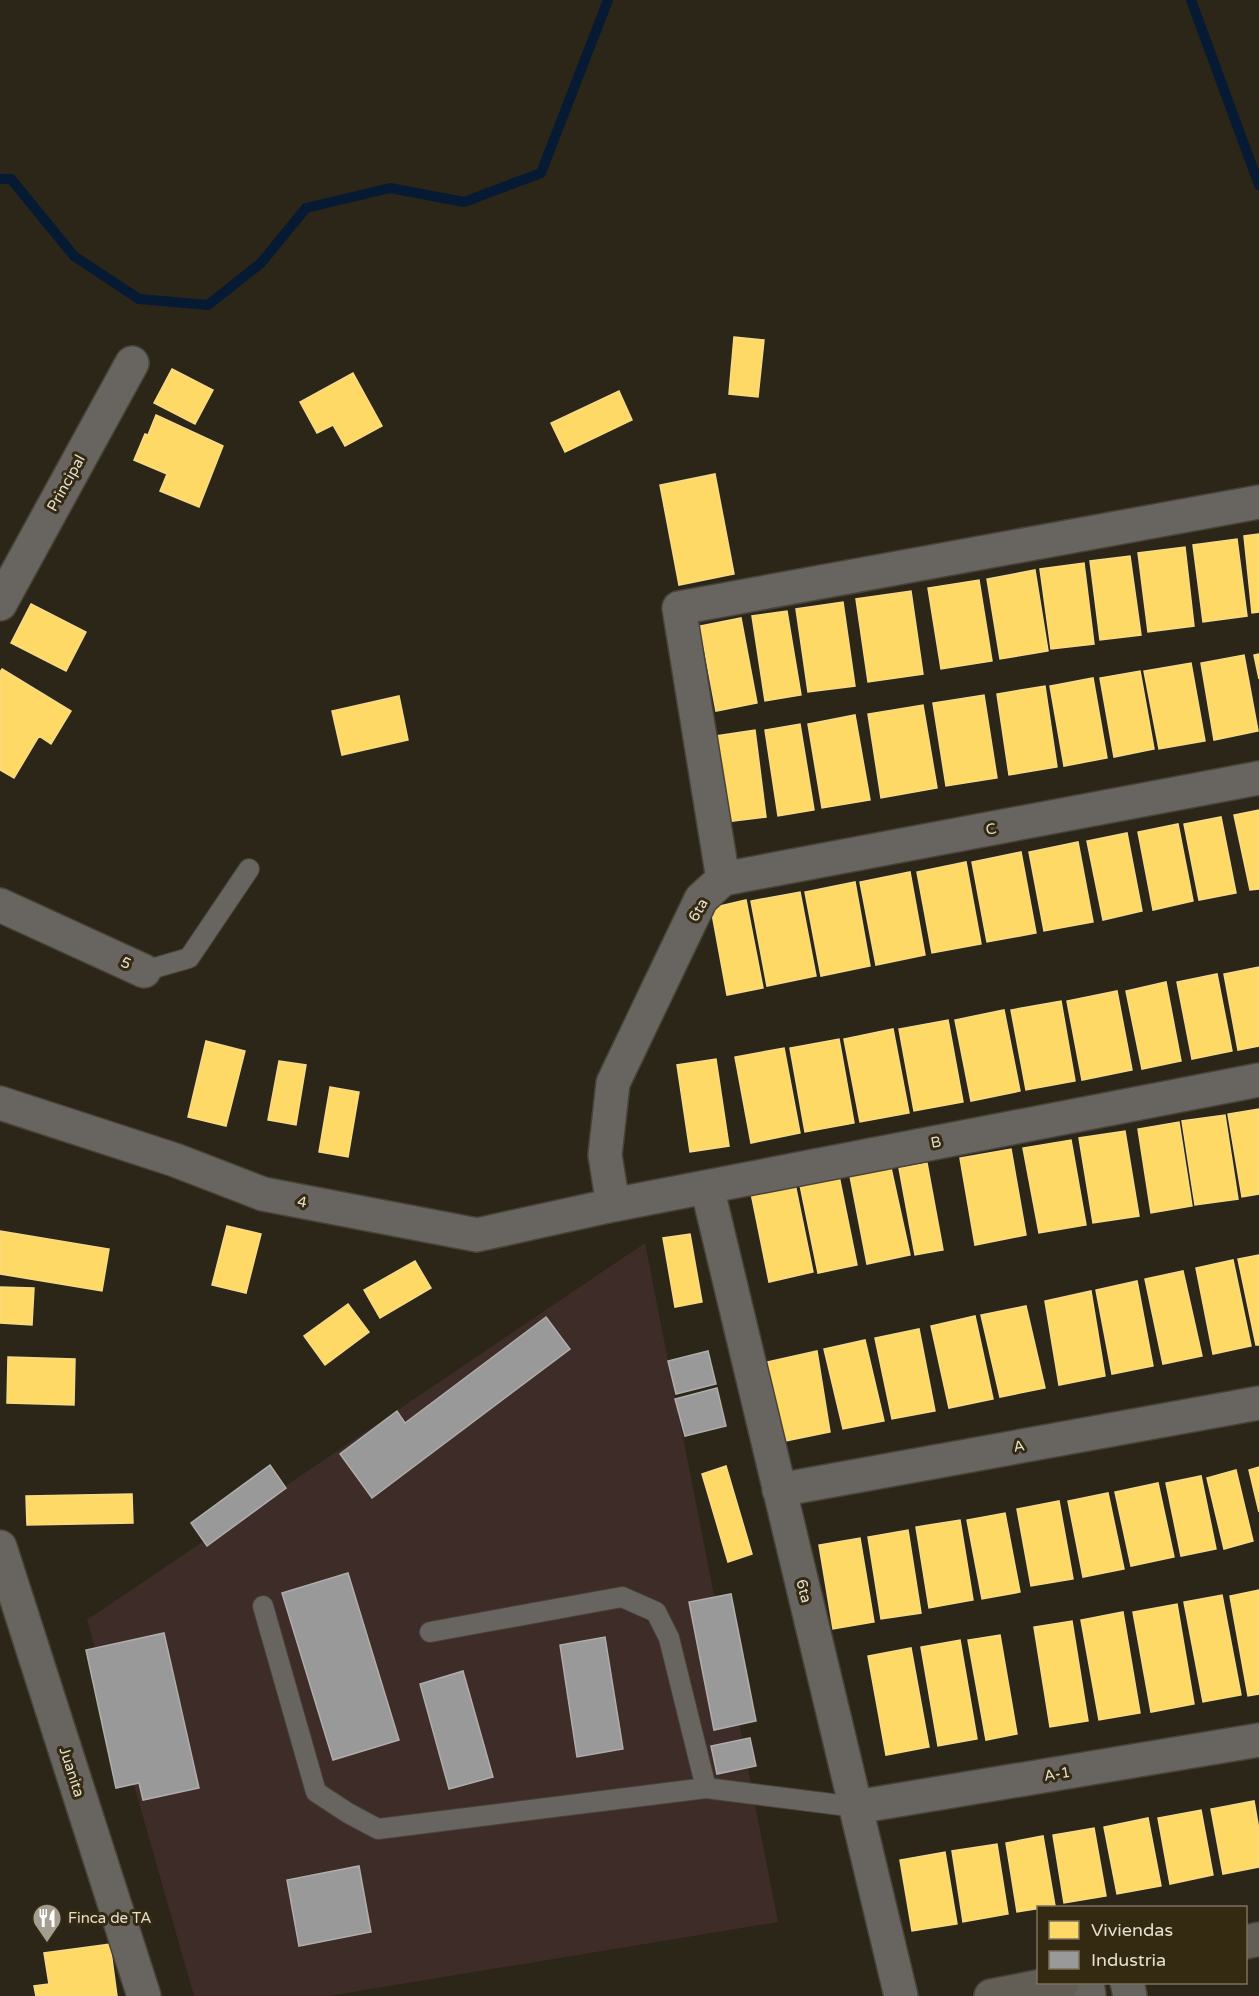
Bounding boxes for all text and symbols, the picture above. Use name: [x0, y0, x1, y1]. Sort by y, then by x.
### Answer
street label: Principal: [43, 452, 89, 514]
street label: C: [984, 819, 998, 839]
street label: 6ta: [684, 895, 712, 925]
street label: 5: [118, 953, 134, 973]
street label: B: [929, 1132, 943, 1152]
street label: 4: [296, 1192, 308, 1212]
street label: A: [1012, 1436, 1026, 1456]
street label: 6ta: [792, 1577, 816, 1605]
street label: Juanita: [55, 1745, 89, 1799]
street label: A-1: [1042, 1763, 1072, 1785]
restaurant icon: Finca de TA: [31, 1902, 63, 1944]
legend: [1037, 1906, 1247, 1984]
place label: Finca de TA: [68, 1909, 151, 1927]
text: Viviendas: [1091, 1919, 1173, 1941]
text: Industria: [1091, 1949, 1166, 1971]

